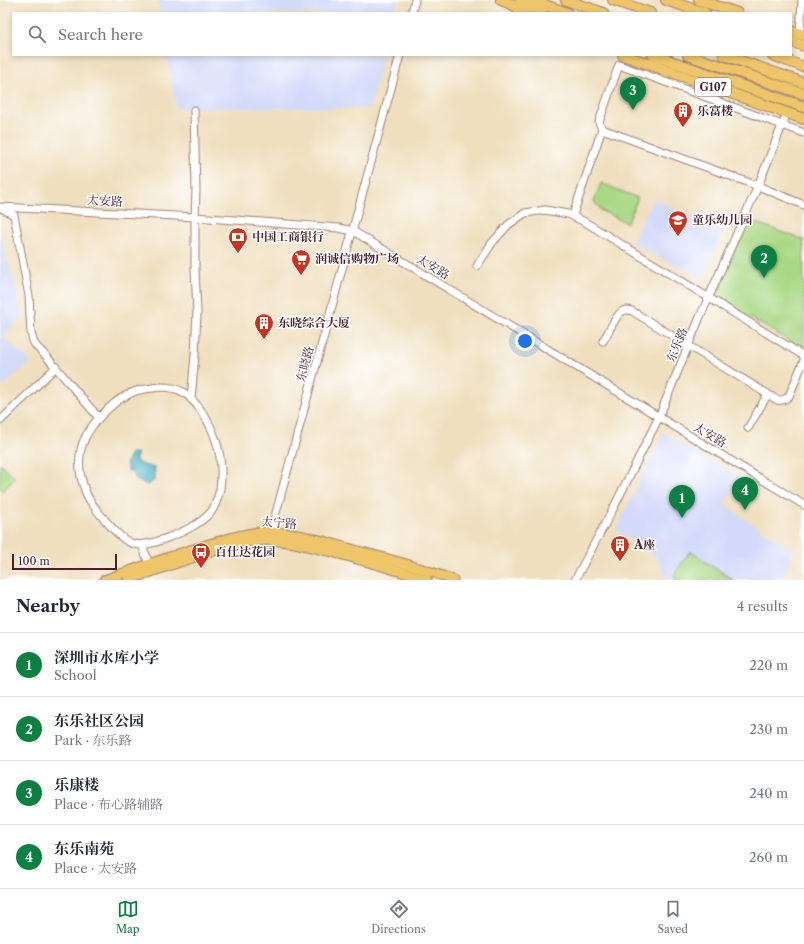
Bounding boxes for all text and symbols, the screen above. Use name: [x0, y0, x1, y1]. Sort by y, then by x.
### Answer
search box: [12, 12, 792, 56]
icon: search: [26, 23, 48, 45]
text: Search here: [58, 25, 143, 44]
pin: 3: [620, 77, 646, 110]
road number: G107: [695, 78, 731, 96]
building icon: 乐富楼: [672, 100, 694, 128]
place label: 乐富楼: [697, 103, 733, 118]
street label: 太安路: [87, 192, 123, 209]
school or university icon: 童乐幼儿园: [667, 209, 689, 237]
place label: 童乐幼儿园: [692, 212, 752, 227]
bank icon: 中国工商银行: [227, 226, 249, 254]
place label: 中国工商银行: [252, 229, 324, 244]
pin: 2: [751, 245, 777, 278]
supermarket icon: 润诚信购物广场: [290, 248, 312, 276]
place label: 润诚信购物广场: [315, 251, 399, 266]
street label: 太安路: [414, 251, 453, 282]
building icon: 东晓综合大厦: [253, 312, 275, 340]
place label: 东晓综合大厦: [278, 315, 350, 330]
street label: 东乐路: [663, 325, 690, 364]
your location: [515, 331, 535, 351]
street label: 东晓路: [293, 345, 316, 383]
street label: 太安路: [691, 419, 730, 450]
pin: 4: [732, 477, 758, 510]
pin: 1: [669, 485, 695, 518]
street label: 太宁路: [261, 514, 298, 531]
building icon: A座: [609, 534, 631, 562]
place label: A座: [633, 537, 655, 552]
bus stop icon: 百仕达花园: [190, 541, 212, 569]
place label: 百仕达花园: [215, 544, 275, 559]
scale bar: [12, 552, 117, 571]
text: 100 m: [18, 554, 50, 568]
text: Nearby: [16, 596, 80, 616]
text: 4 results: [737, 598, 788, 614]
text: 深圳市水库小学: [54, 648, 159, 667]
text: 1: [26, 657, 32, 673]
text: 220 m: [749, 657, 788, 673]
text: School: [54, 667, 97, 683]
text: 东乐社区公园: [54, 711, 144, 730]
text: 2: [25, 721, 33, 737]
text: 230 m: [750, 721, 788, 737]
text: Park · 东乐路: [54, 732, 132, 748]
text: 乐康楼: [54, 775, 99, 794]
text: 3: [25, 785, 33, 801]
text: 240 m: [749, 785, 788, 801]
text: Place · 布心路辅路: [54, 796, 163, 812]
text: 东乐南苑: [54, 839, 114, 858]
text: 4: [25, 849, 33, 865]
text: 260 m: [749, 849, 788, 865]
text: Place · 太安路: [54, 860, 137, 876]
tab: Map: [116, 898, 140, 936]
tab: Directions: [371, 898, 426, 936]
tab: Saved: [658, 898, 688, 936]

